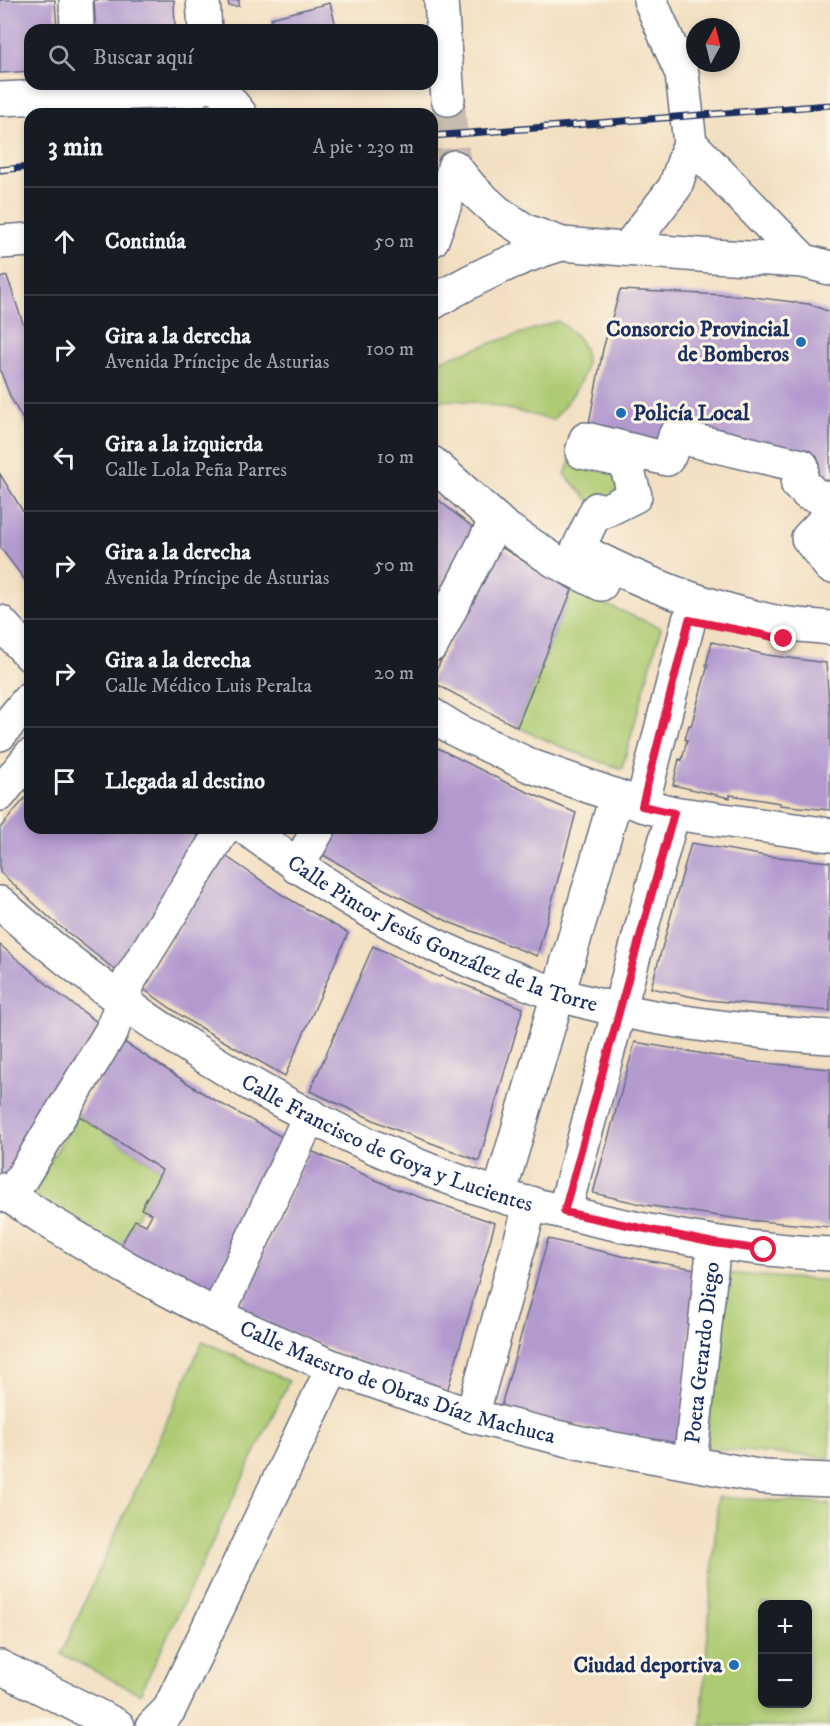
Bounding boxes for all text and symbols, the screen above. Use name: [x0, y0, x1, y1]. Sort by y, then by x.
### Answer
north arrow: [686, 18, 740, 72]
search box: [24, 24, 438, 90]
icon: search: [45, 41, 78, 74]
text: Buscar aquí: [93, 44, 193, 71]
text: 3 min: [48, 131, 103, 164]
text: A pie · 230 m: [313, 135, 414, 160]
icon: ahead: [48, 225, 81, 258]
text: Continúa: [105, 228, 186, 255]
text: 50 m: [374, 229, 414, 254]
place label: Consorcio Provincial de Bomberos: [606, 316, 790, 368]
text: Gira a la derecha: [105, 323, 251, 350]
icon: right: [48, 333, 81, 366]
marker: Consorcio Provincial de Bomberos: [794, 335, 808, 349]
text: 100 m: [366, 337, 414, 362]
text: Avenida Príncipe de Asturias: [105, 350, 330, 375]
place label: Policía Local: [633, 400, 750, 427]
marker: Policía Local: [614, 406, 628, 420]
text: Gira a la izquierda: [105, 431, 263, 458]
icon: left: [48, 441, 81, 474]
text: 10 m: [377, 445, 414, 470]
text: Calle Lola Peña Parres: [105, 458, 287, 483]
text: Gira a la derecha: [105, 539, 251, 566]
icon: right: [48, 549, 81, 582]
text: 50 m: [374, 553, 414, 578]
text: Avenida Príncipe de Asturias: [105, 566, 330, 591]
route end: [770, 625, 796, 651]
text: Gira a la derecha: [105, 647, 251, 674]
icon: right: [48, 657, 81, 690]
text: 20 m: [374, 661, 414, 686]
text: Calle Médico Luis Peralta: [105, 674, 312, 699]
icon: arrive: [48, 765, 81, 798]
text: Llegada al destino: [105, 768, 265, 795]
street label: Calle Pintor Jesús González de la Torre: [282, 849, 600, 1018]
street label: Calle Francisco de Goya y Lucientes: [236, 1068, 536, 1218]
route start: [750, 1236, 776, 1262]
street label: Poeta Gerardo Diego: [679, 1260, 725, 1445]
street label: Calle Maestro de Obras Díaz Machuca: [236, 1314, 559, 1450]
map controls: [758, 1600, 812, 1708]
button: +: [758, 1600, 812, 1654]
place label: Ciudad deportiva: [574, 1652, 723, 1679]
button: −: [758, 1654, 812, 1708]
marker: Ciudad deportiva: [727, 1658, 741, 1672]

